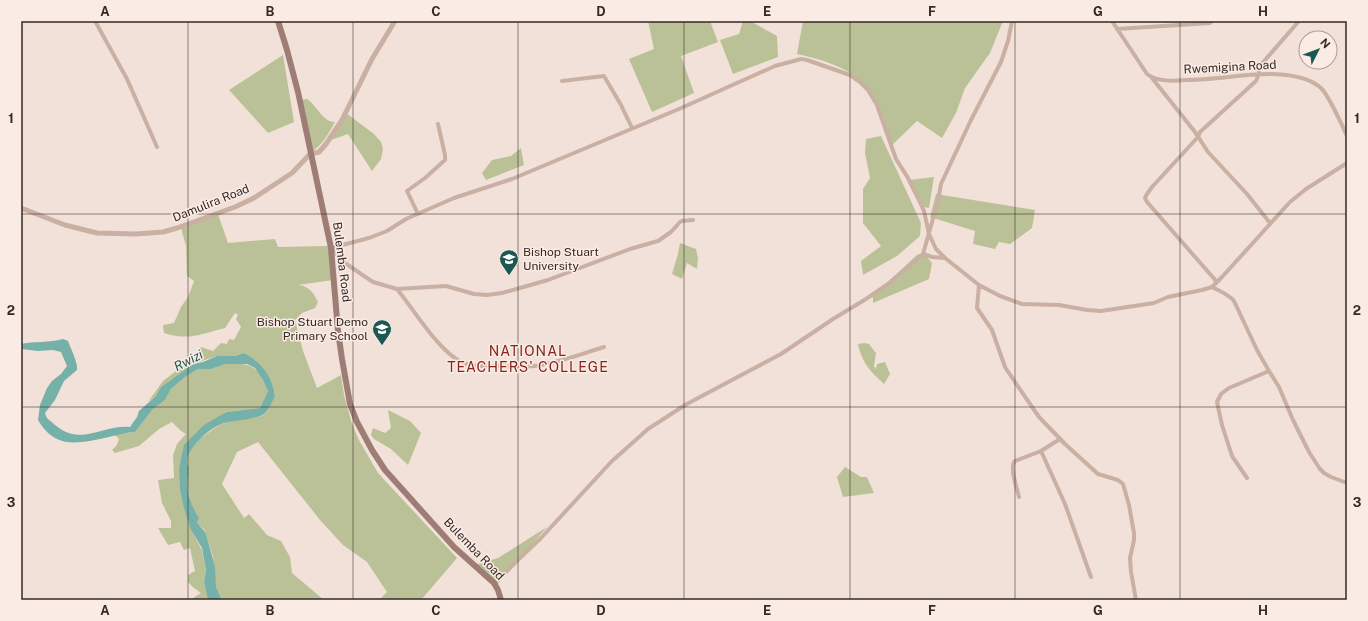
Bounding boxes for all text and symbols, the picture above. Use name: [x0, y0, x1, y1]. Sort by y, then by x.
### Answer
text: A: [100, 4, 110, 19]
text: B: [266, 4, 275, 19]
text: C: [431, 4, 441, 19]
text: D: [596, 4, 606, 19]
text: E: [763, 4, 771, 19]
text: F: [928, 4, 936, 19]
text: G: [1093, 4, 1103, 19]
text: H: [1258, 4, 1268, 19]
north arrow: [1298, 30, 1338, 70]
text: N: [1318, 36, 1333, 51]
street label: Rwemigina Road: [1183, 58, 1277, 76]
text: 1: [8, 111, 14, 126]
text: 1: [1354, 111, 1360, 126]
street label: Damulira Road: [171, 181, 251, 225]
street label: Bulemba Road: [330, 221, 354, 303]
place label: Bishop Stuart University: [523, 245, 599, 273]
school or university icon: Bishop Stuart University: [498, 248, 520, 276]
text: 2: [7, 303, 15, 318]
text: 2: [1353, 303, 1361, 318]
place label: Bishop Stuart Demo Primary School: [257, 315, 368, 343]
school or university icon: Bishop Stuart Demo Primary School: [371, 318, 393, 346]
district label: NATIONAL TEACHERS' COLLEGE: [447, 343, 609, 375]
water label: Rwizi: [171, 346, 206, 374]
text: 3: [7, 495, 16, 510]
text: 3: [1353, 495, 1362, 510]
street label: Bulemba Road: [441, 515, 507, 583]
text: A: [100, 603, 110, 618]
text: B: [266, 603, 275, 618]
text: C: [431, 603, 441, 618]
text: D: [596, 603, 606, 618]
text: E: [763, 603, 771, 618]
text: F: [928, 603, 936, 618]
text: G: [1093, 603, 1103, 618]
text: H: [1258, 603, 1268, 618]

